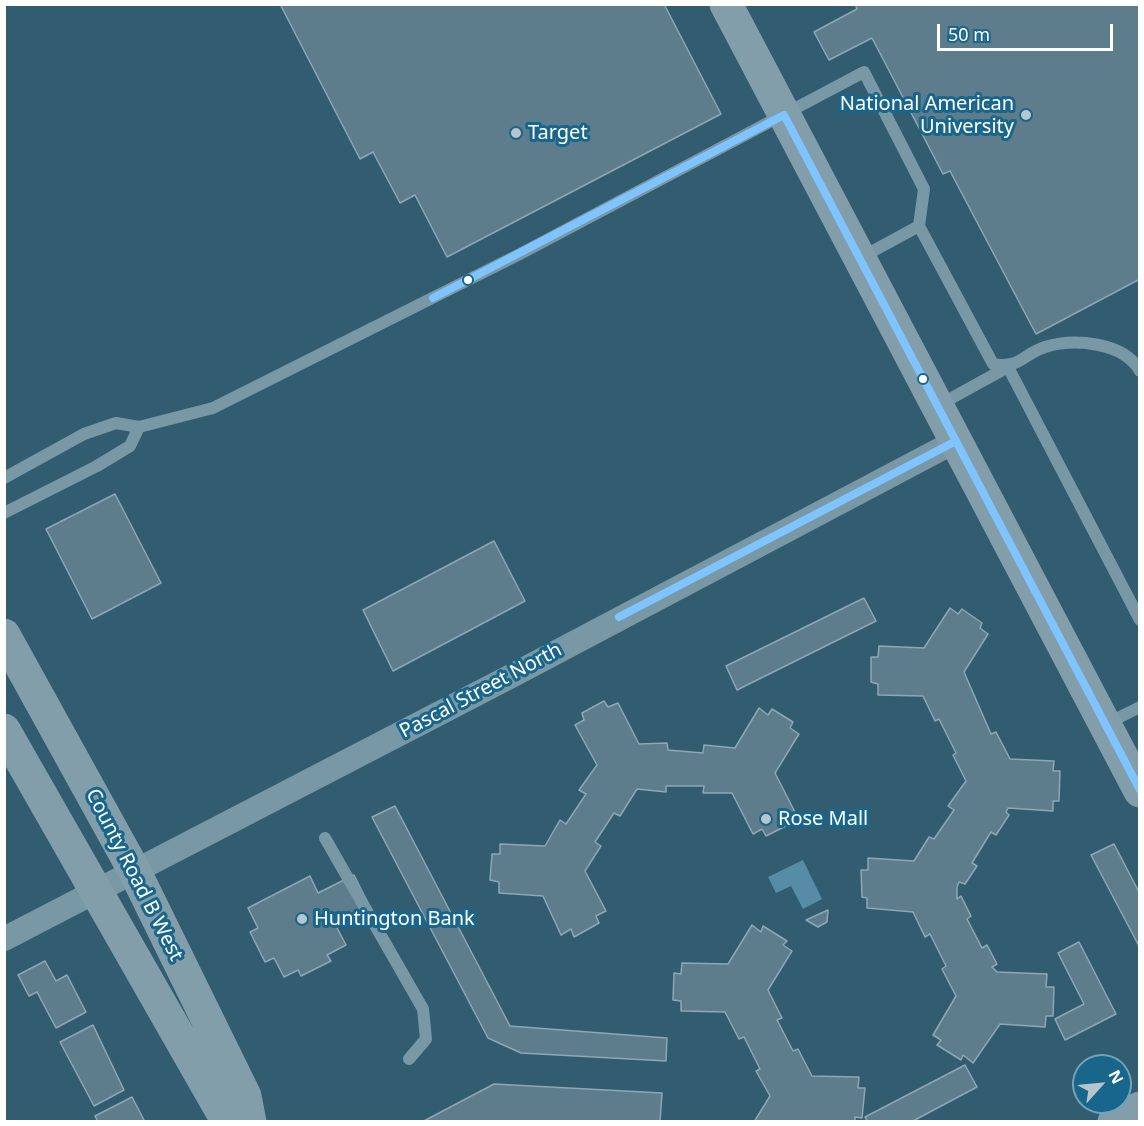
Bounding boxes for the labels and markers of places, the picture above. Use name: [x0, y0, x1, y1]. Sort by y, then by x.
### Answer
place label: National American University: [840, 92, 1014, 139]
marker: National American University: [1019, 108, 1033, 122]
place label: Target: [528, 121, 588, 145]
marker: Target: [509, 126, 523, 140]
unlabelled marker: [462, 274, 474, 286]
unlabelled marker: [917, 373, 929, 385]
place label: Rose Mall: [778, 807, 868, 831]
marker: Rose Mall: [759, 812, 773, 826]
place label: Huntington Bank: [314, 907, 475, 931]
marker: Huntington Bank: [295, 912, 309, 926]

